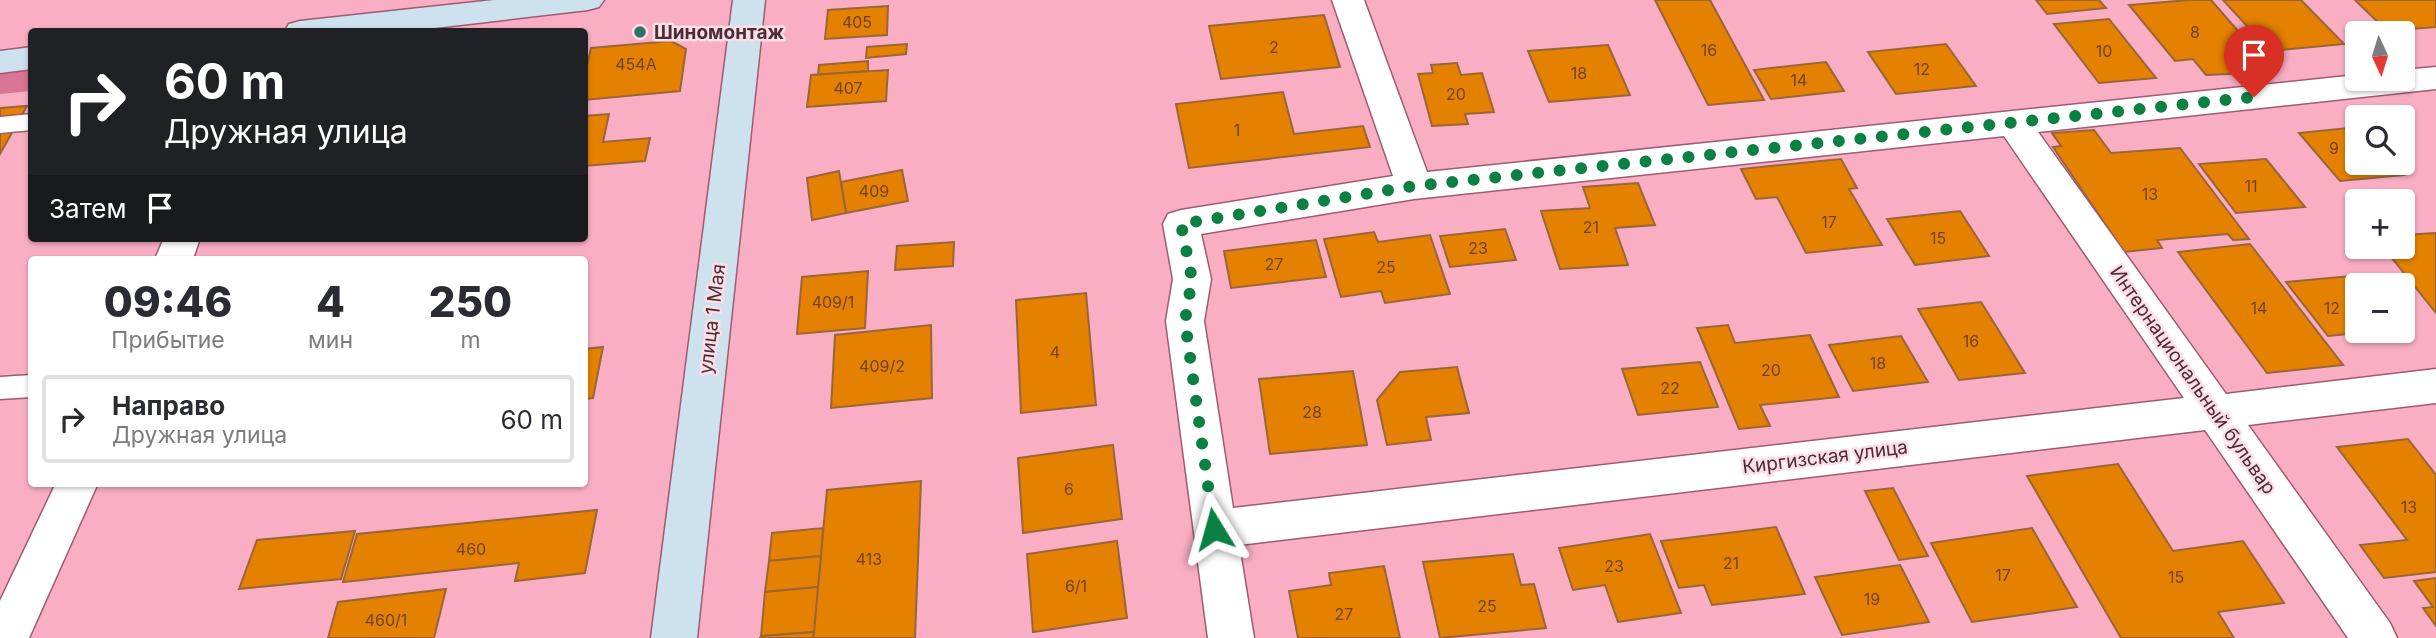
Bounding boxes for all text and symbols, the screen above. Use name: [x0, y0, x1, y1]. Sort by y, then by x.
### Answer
house number: 405: [842, 12, 872, 32]
place label: Шиномонтаж: [654, 21, 784, 44]
north arrow: [2345, 21, 2415, 91]
map controls: [2345, 21, 2415, 343]
house number: 8: [2190, 22, 2200, 42]
marker: Шиномонтаж: [632, 24, 648, 40]
pin: [2224, 25, 2284, 97]
icon: arrive: [2235, 36, 2273, 74]
house number: 2: [1269, 37, 1279, 57]
house number: 16: [1701, 40, 1717, 60]
house number: 10: [2096, 41, 2112, 61]
text: 60 m: [164, 52, 285, 111]
house number: 454А: [615, 54, 657, 74]
icon: right: [49, 56, 140, 147]
house number: 12: [1914, 59, 1930, 79]
house number: 18: [1571, 63, 1587, 83]
house number: 14: [1791, 70, 1807, 90]
house number: 407: [833, 78, 863, 98]
house number: 20: [1446, 84, 1466, 104]
button: search: [2345, 105, 2415, 175]
text: Дружная улица: [164, 112, 408, 151]
house number: 1: [1234, 120, 1240, 140]
house number: 9: [2329, 138, 2339, 158]
house number: 11: [2244, 176, 2258, 196]
house number: 409: [859, 181, 889, 201]
house number: 13: [2142, 184, 2158, 204]
icon: arrive: [141, 189, 179, 227]
button: +: [2345, 189, 2415, 259]
text: Затем: [49, 193, 127, 224]
house number: 17: [1821, 212, 1837, 232]
house number: 21: [1583, 217, 1599, 237]
house number: 15: [1930, 228, 1946, 248]
house number: 23: [1468, 238, 1488, 258]
house number: 27: [1265, 254, 1283, 274]
house number: 25: [1376, 257, 1396, 277]
street label: Интернациональный бульвар: [2105, 261, 2281, 499]
street label: улица 1 Мая: [694, 263, 730, 375]
button: −: [2345, 273, 2415, 343]
text: 09:46: [104, 276, 232, 327]
text: 4: [316, 276, 345, 327]
text: 250: [429, 276, 512, 327]
house number: 409/1: [812, 292, 854, 312]
house number: 14: [2251, 298, 2267, 318]
house number: 12: [2324, 298, 2340, 318]
text: Прибытие: [111, 326, 225, 354]
text: мин: [308, 326, 353, 354]
text: m: [460, 326, 481, 354]
house number: 16: [1963, 331, 1979, 351]
house number: 4: [1050, 342, 1060, 362]
house number: 18: [1870, 353, 1886, 373]
house number: 409/2: [859, 356, 905, 376]
house number: 20: [1761, 360, 1781, 380]
house number: 22: [1660, 378, 1680, 398]
text: Направо: [112, 390, 225, 421]
icon: right: [53, 400, 91, 438]
house number: 28: [1302, 402, 1322, 422]
text: 60 m: [500, 404, 563, 435]
text: Дружная улица: [112, 421, 287, 449]
street label: Киргизская улица: [1741, 435, 1909, 479]
house number: 6: [1064, 479, 1074, 499]
position arrow: [1177, 492, 1251, 566]
house number: 13: [2401, 497, 2417, 517]
house number: 460: [456, 539, 486, 559]
house number: 413: [856, 549, 882, 569]
house number: 21: [1723, 553, 1739, 573]
house number: 23: [1604, 556, 1624, 576]
house number: 17: [1995, 565, 2011, 585]
house number: 15: [2168, 567, 2184, 587]
house number: 6/1: [1065, 576, 1087, 596]
house number: 19: [1864, 589, 1880, 609]
house number: 25: [1477, 596, 1497, 616]
house number: 27: [1335, 604, 1353, 624]
house number: 460/1: [365, 610, 407, 630]

